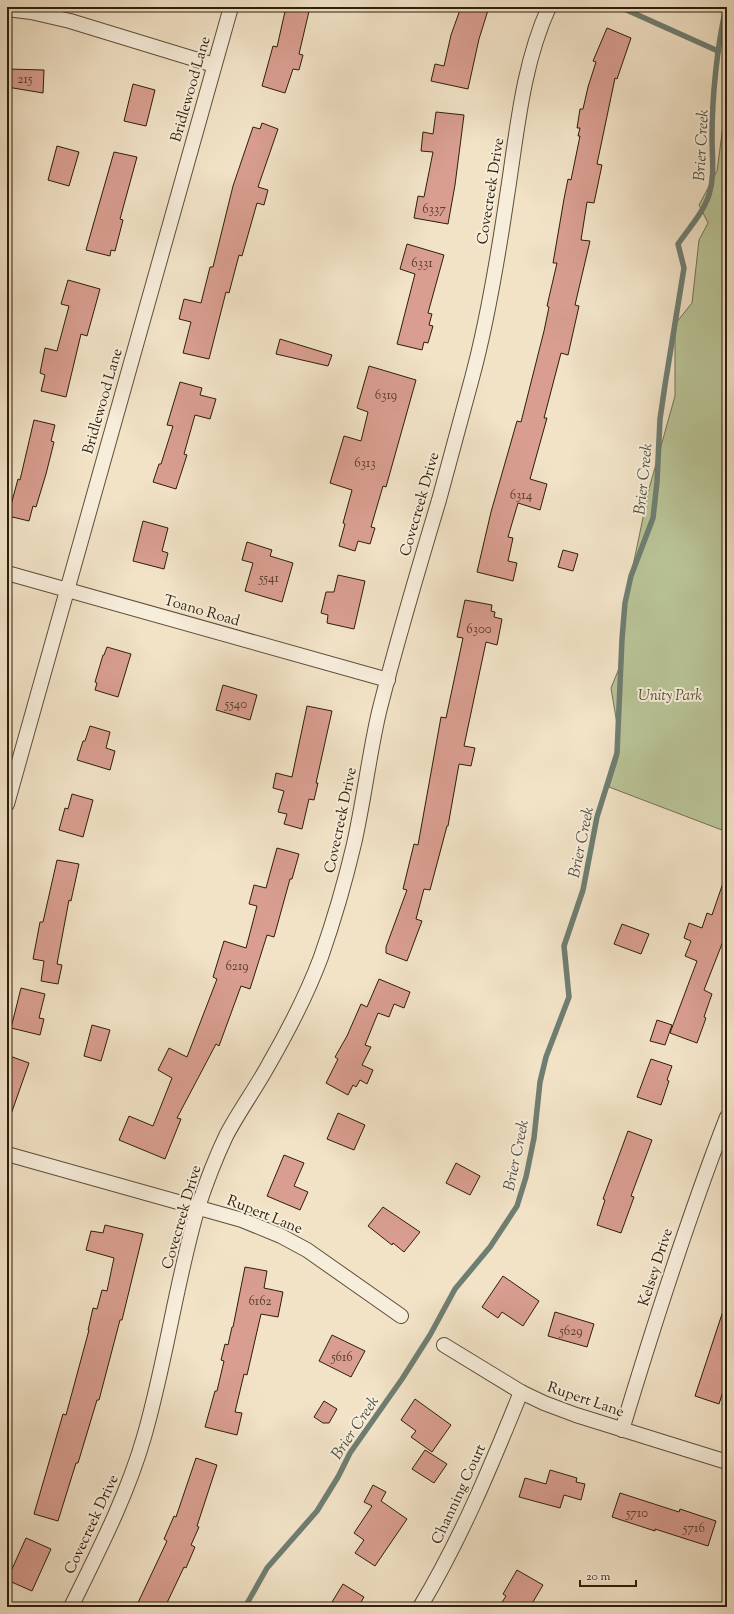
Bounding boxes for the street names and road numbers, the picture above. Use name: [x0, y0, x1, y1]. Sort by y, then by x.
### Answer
street label: Bridlewood Lane: [166, 34, 217, 145]
street label: Covecreek Drive: [473, 136, 510, 246]
street label: Bridlewood Lane: [78, 346, 129, 457]
street label: Covecreek Drive: [396, 450, 445, 559]
street label: Toano Road: [161, 591, 243, 632]
street label: Covecreek Drive: [320, 765, 363, 875]
street label: Covecreek Drive: [158, 1163, 207, 1272]
street label: Rupert Lane: [223, 1191, 305, 1240]
street label: Kelsey Drive: [634, 1226, 679, 1309]
street label: Rupert Lane: [544, 1377, 627, 1423]
street label: Channing Court: [427, 1441, 492, 1548]
street label: Covecreek Drive: [60, 1471, 125, 1578]

